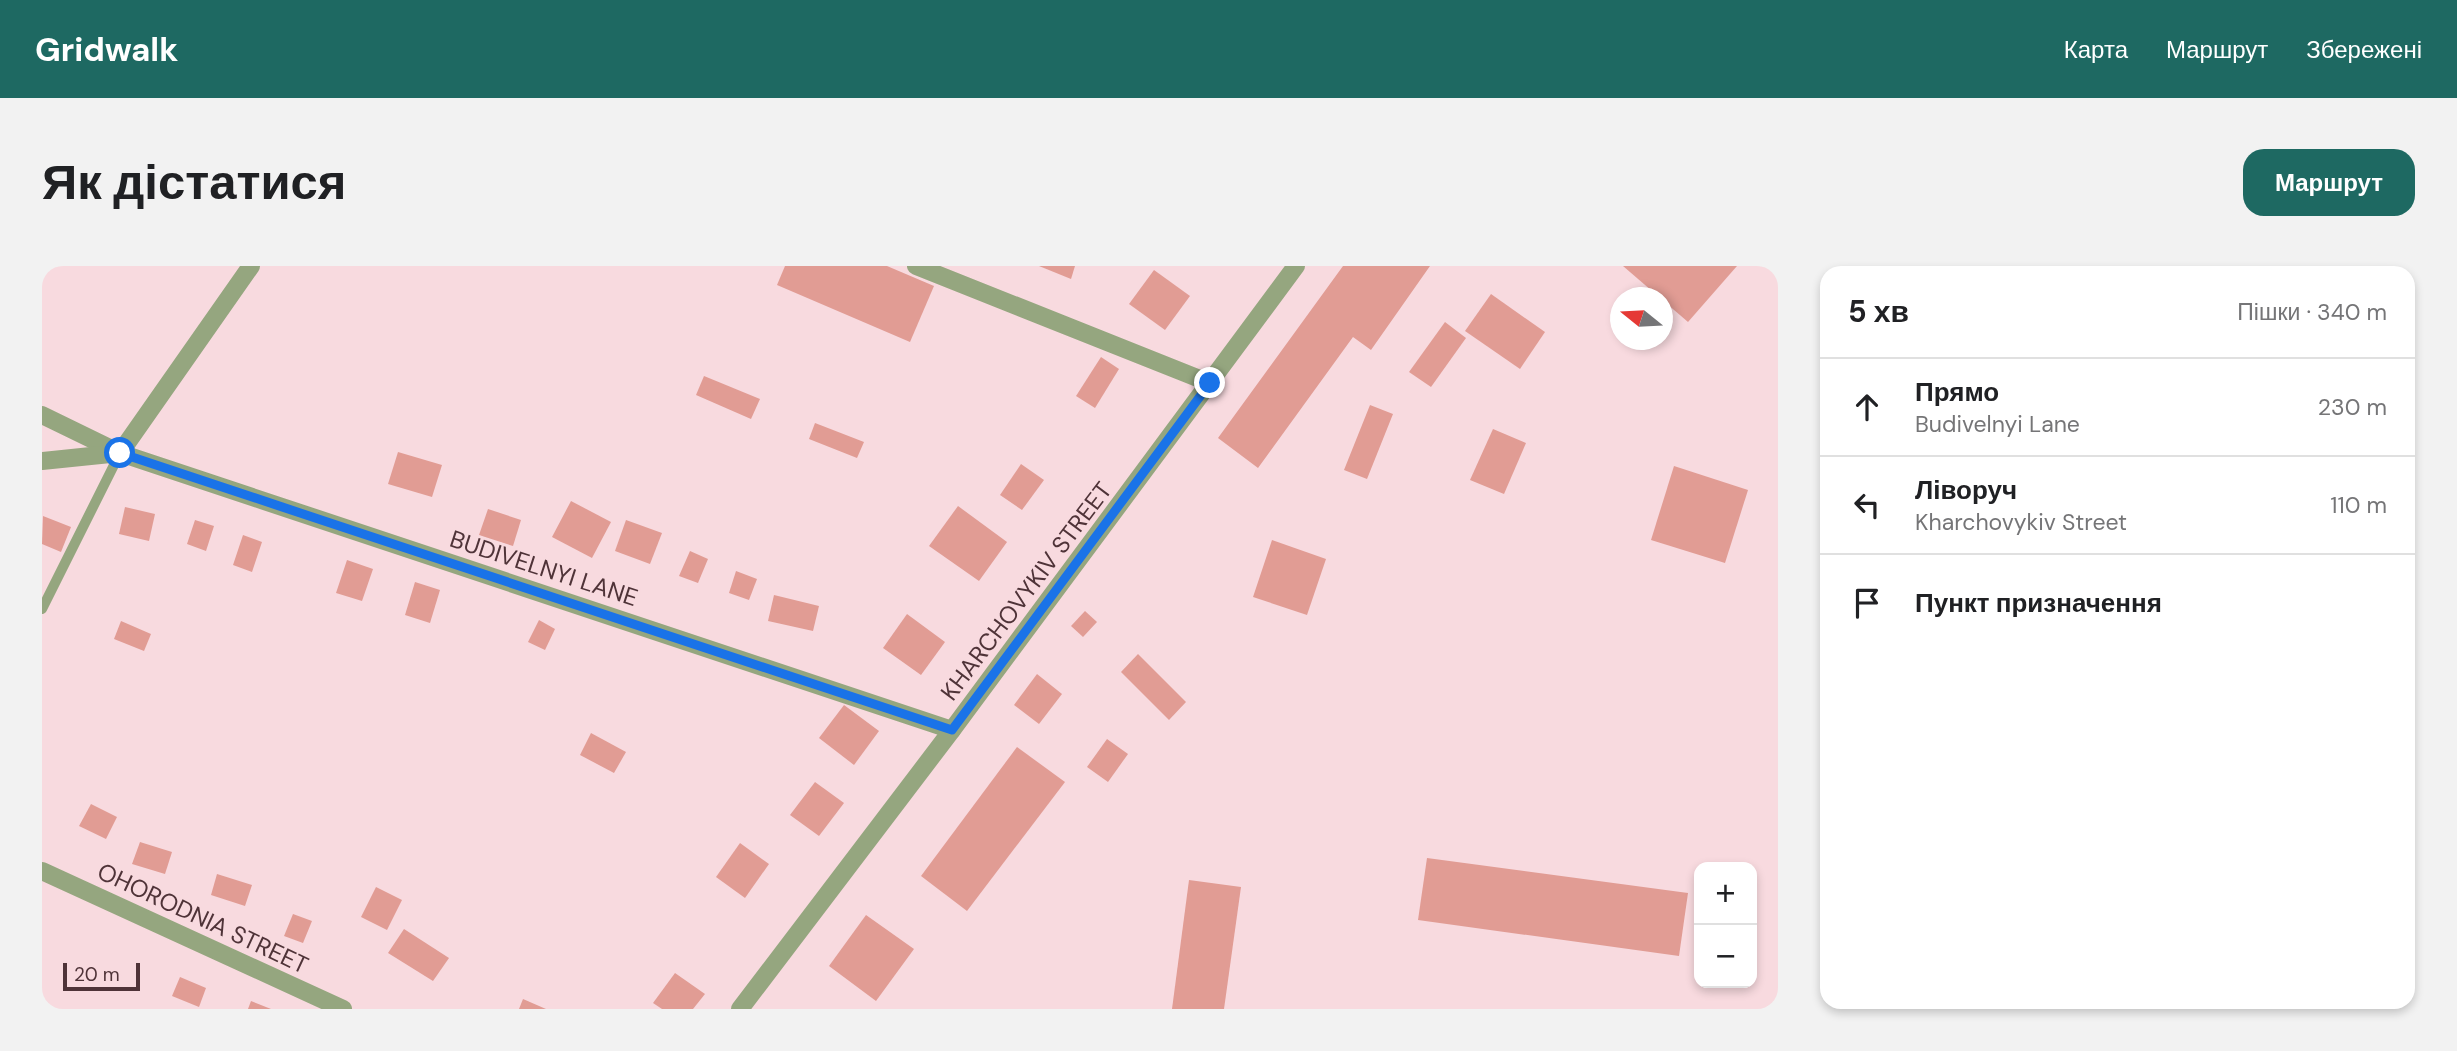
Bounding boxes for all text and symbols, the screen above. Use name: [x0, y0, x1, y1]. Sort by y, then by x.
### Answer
text: Gridwalk: [35, 28, 178, 71]
text: Карта: [2064, 34, 2128, 65]
text: Маршрут: [2166, 34, 2268, 65]
text: Збережені: [2306, 34, 2422, 65]
button: Маршрут: [2243, 149, 2415, 216]
text: Як дістатися: [42, 150, 346, 214]
north arrow: [1610, 287, 1673, 350]
text: 5 хв: [1848, 292, 1909, 331]
text: Пішки · 340 m: [2237, 297, 2387, 327]
route end: [1194, 367, 1225, 398]
text: Прямо: [1915, 375, 1999, 409]
icon: ahead: [1848, 388, 1886, 426]
text: 230 m: [2318, 392, 2387, 422]
text: Budivelnyi Lane: [1915, 409, 2080, 439]
route start: [104, 437, 135, 468]
text: Ліворуч: [1915, 473, 2017, 507]
street label: KHARCHOVYKIV STREET: [934, 475, 1118, 707]
icon: left: [1848, 486, 1886, 524]
text: 110 m: [2330, 490, 2387, 520]
text: Kharchovykiv Street: [1915, 507, 2127, 537]
street label: BUDIVELNYI LANE: [446, 523, 642, 613]
icon: arrive: [1848, 584, 1886, 622]
text: Пункт призначення: [1915, 586, 2162, 620]
street label: OHORODNIA STREET: [93, 856, 313, 980]
map controls: [1694, 862, 1757, 988]
button: +: [1694, 862, 1757, 925]
button: −: [1694, 925, 1757, 988]
scale bar: [63, 960, 140, 992]
text: 20 m: [74, 962, 120, 987]

